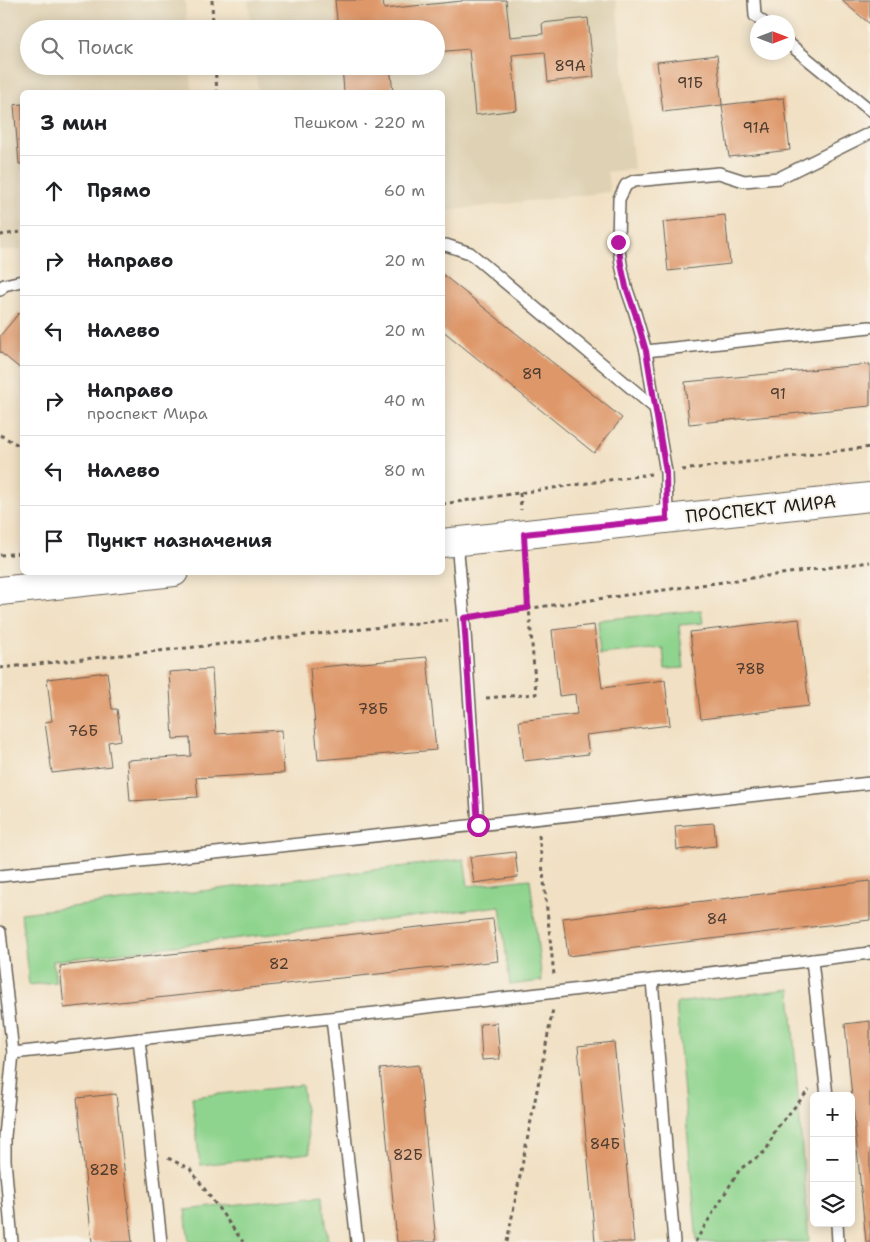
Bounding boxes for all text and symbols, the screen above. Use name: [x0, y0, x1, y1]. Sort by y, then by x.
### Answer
north arrow: [750, 15, 795, 60]
search box: [20, 20, 445, 75]
icon: search: [38, 34, 66, 62]
text: Поиск: [78, 35, 133, 60]
house number: 89А: [554, 56, 586, 76]
house number: 91Б: [677, 73, 703, 93]
text: 3 мин: [40, 109, 107, 137]
text: Пешком · 220 m: [294, 112, 425, 133]
house number: 91А: [742, 118, 770, 138]
icon: ahead: [40, 177, 68, 205]
text: Прямо: [87, 178, 151, 203]
text: 60 m: [384, 180, 425, 201]
route end: [607, 231, 630, 254]
icon: right: [40, 247, 68, 275]
text: Направо: [87, 248, 173, 273]
text: 20 m: [384, 250, 425, 271]
icon: left: [40, 317, 68, 345]
text: Налево: [87, 318, 160, 343]
text: 20 m: [384, 320, 425, 341]
house number: 89: [522, 364, 542, 384]
text: Направо: [87, 378, 173, 403]
house number: 91: [770, 384, 786, 404]
icon: right: [40, 387, 68, 415]
text: 40 m: [383, 390, 425, 411]
text: проспект Мира: [87, 403, 208, 424]
icon: left: [40, 457, 68, 485]
text: Налево: [87, 458, 160, 483]
text: 80 m: [384, 460, 425, 481]
street label: ПРОСПЕКТ МИРА: [685, 489, 837, 529]
icon: arrive: [40, 527, 68, 555]
text: Пункт назначения: [87, 528, 272, 553]
house number: 78В: [735, 659, 765, 679]
house number: 78Б: [358, 699, 388, 719]
house number: 76Б: [68, 721, 98, 741]
route start: [467, 814, 490, 837]
house number: 84: [707, 909, 727, 929]
house number: 82: [269, 954, 289, 974]
map controls: [810, 1092, 855, 1227]
button: +: [810, 1092, 855, 1137]
house number: 84Б: [590, 1134, 620, 1154]
button: −: [810, 1137, 855, 1182]
house number: 82Б: [393, 1145, 423, 1165]
house number: 82В: [90, 1160, 119, 1180]
button: layers: [810, 1182, 855, 1227]

